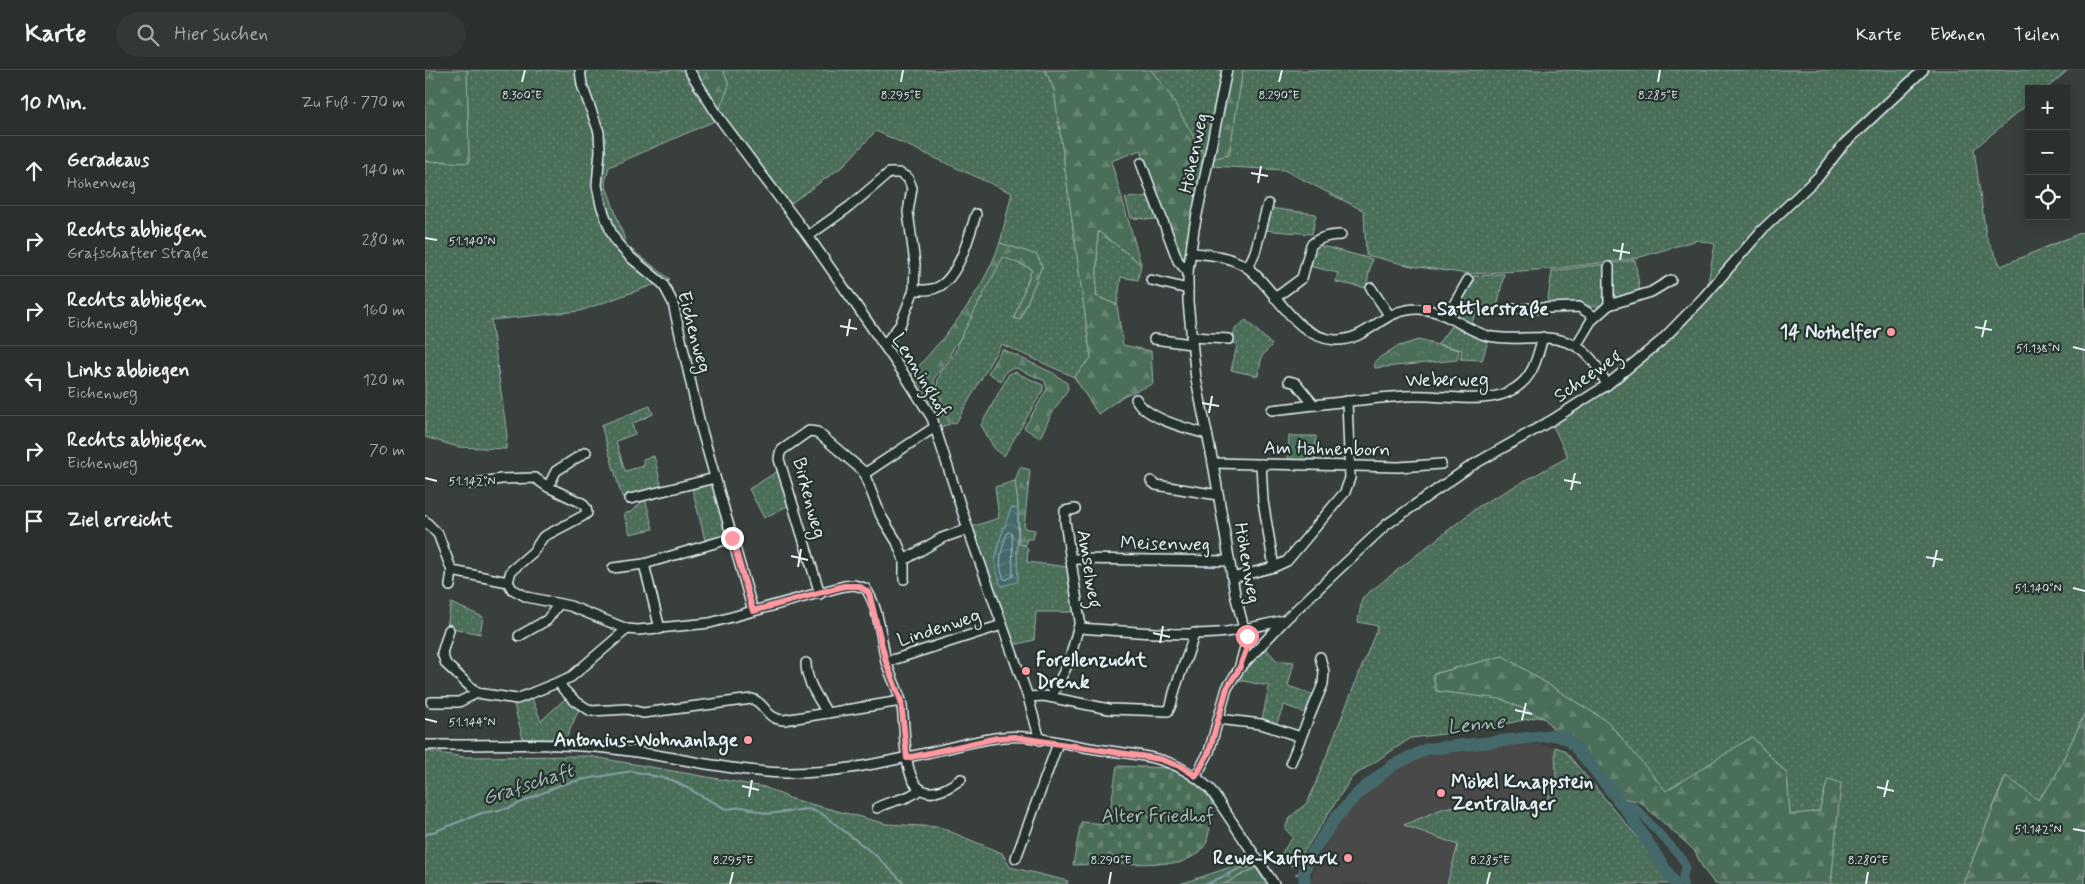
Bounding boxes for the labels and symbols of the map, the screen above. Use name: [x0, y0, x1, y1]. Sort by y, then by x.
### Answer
text: 8.300°E: [502, 88, 542, 104]
text: 8.295°E: [881, 88, 921, 104]
text: 8.290°E: [1259, 88, 1299, 104]
text: 8.285°E: [1638, 88, 1678, 104]
street label: Höhenweg: [1173, 111, 1216, 196]
text: 51.140°N: [448, 234, 496, 250]
street label: Eichenweg: [669, 288, 717, 376]
place label: Sattlerstraße: [1437, 297, 1549, 322]
marker: Sattlerstraße: [1421, 303, 1433, 315]
place label: 14 Nothelfer: [1780, 320, 1882, 345]
marker: 14 Nothelfer: [1885, 326, 1897, 338]
street label: Lenninghof: [883, 329, 956, 423]
text: 51.138°N: [2016, 341, 2060, 357]
street label: Scheeweg: [1549, 343, 1629, 411]
street label: Weberweg: [1405, 368, 1489, 395]
street label: Am Hahnenborn: [1263, 435, 1391, 463]
street label: Birkenweg: [784, 455, 832, 542]
text: 51.142°N: [448, 474, 496, 490]
street label: Höhenweg: [1227, 521, 1266, 605]
route end: [721, 527, 744, 550]
street label: Amselweg: [1067, 528, 1108, 611]
street label: Meisenweg: [1120, 531, 1210, 558]
text: 51.140°N: [2014, 581, 2062, 597]
street label: Lindenweg: [894, 603, 984, 655]
route start: [1236, 625, 1259, 648]
place label: Forellenzucht Drenk: [1036, 648, 1148, 695]
marker: Forellenzucht Drenk: [1020, 665, 1032, 677]
water label: Lenne: [1446, 708, 1507, 741]
text: 51.144°N: [449, 715, 495, 731]
place label: Antonius-Wohnanlage: [554, 728, 739, 756]
marker: Antonius-Wohnanlage: [742, 734, 754, 746]
water label: Grafschaft: [479, 757, 579, 812]
place label: Möbel Knappstein Zentrallager: [1451, 770, 1594, 818]
marker: Möbel Knappstein Zentrallager: [1435, 787, 1447, 799]
park label: Alter Friedhof: [1102, 804, 1214, 829]
text: 51.142°N: [2014, 822, 2062, 838]
place label: Rewe-Kaufpark: [1213, 846, 1338, 871]
marker: Rewe-Kaufpark: [1342, 852, 1354, 864]
text: 8.295°E: [713, 853, 753, 869]
text: 8.290°E: [1091, 853, 1131, 869]
text: 8.285°E: [1470, 853, 1510, 869]
text: 8.280°E: [1848, 853, 1888, 869]

